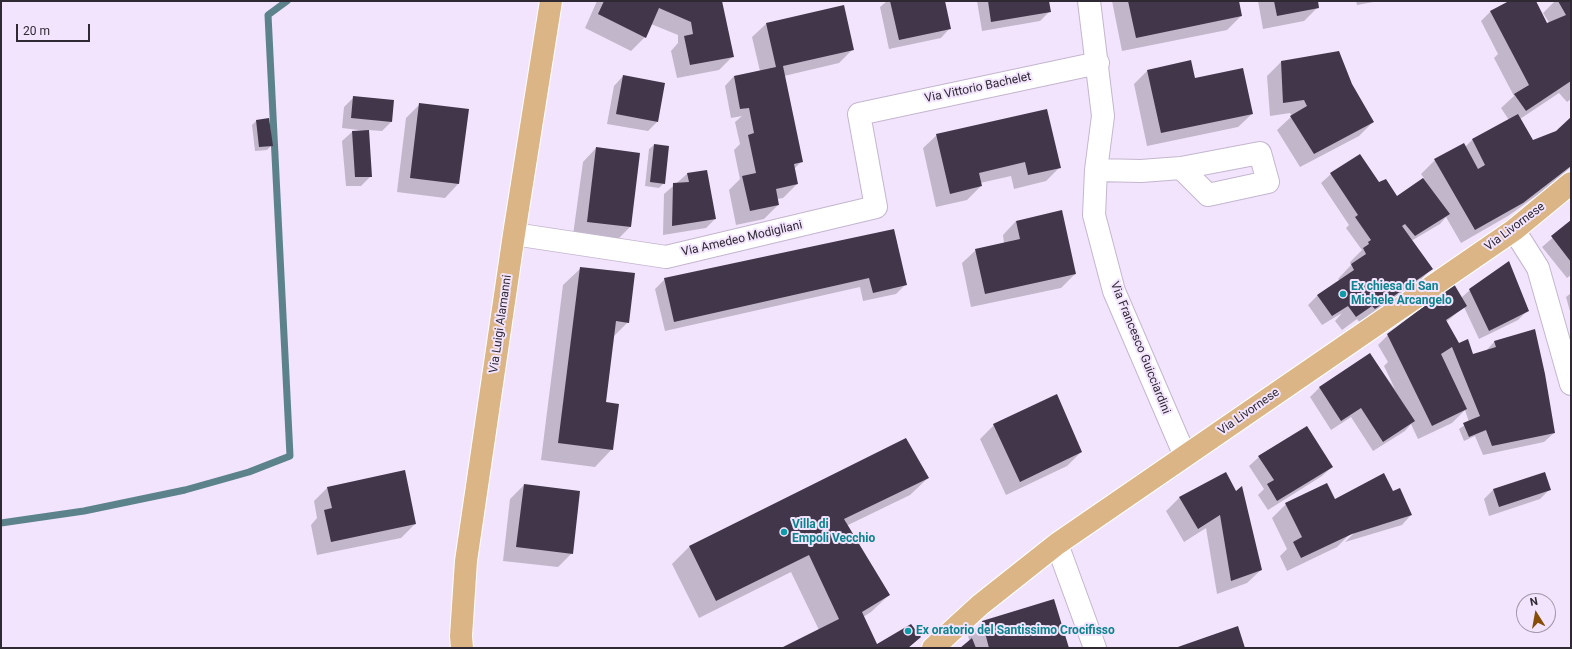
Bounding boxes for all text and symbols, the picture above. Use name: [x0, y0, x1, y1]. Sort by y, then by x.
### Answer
scale bar: [18, 16, 92, 42]
text: 20 m: [23, 24, 50, 38]
street label: Via Vittorio Bachelet: [923, 70, 1033, 106]
street label: Via Livornese: [1482, 200, 1548, 254]
street label: Via Amedeo Modigliani: [680, 218, 804, 260]
street label: Via Luigi Alamanni: [487, 274, 515, 374]
street label: Via Francesco Guicciardini: [1107, 280, 1173, 416]
place label: Ex chiesa di San Michele Arcangelo: [1351, 280, 1452, 308]
marker: Ex chiesa di San Michele Arcangelo: [1338, 289, 1348, 299]
street label: Via Livornese: [1216, 386, 1282, 438]
place label: Villa di Empoli Vecchio: [792, 518, 875, 546]
marker: Villa di Empoli Vecchio: [779, 527, 789, 537]
north arrow: [1516, 593, 1556, 633]
text: N: [1529, 595, 1539, 609]
place label: Ex oratorio del Santissimo Crocifisso: [916, 624, 1115, 638]
marker: Ex oratorio del Santissimo Crocifisso: [903, 626, 913, 636]

